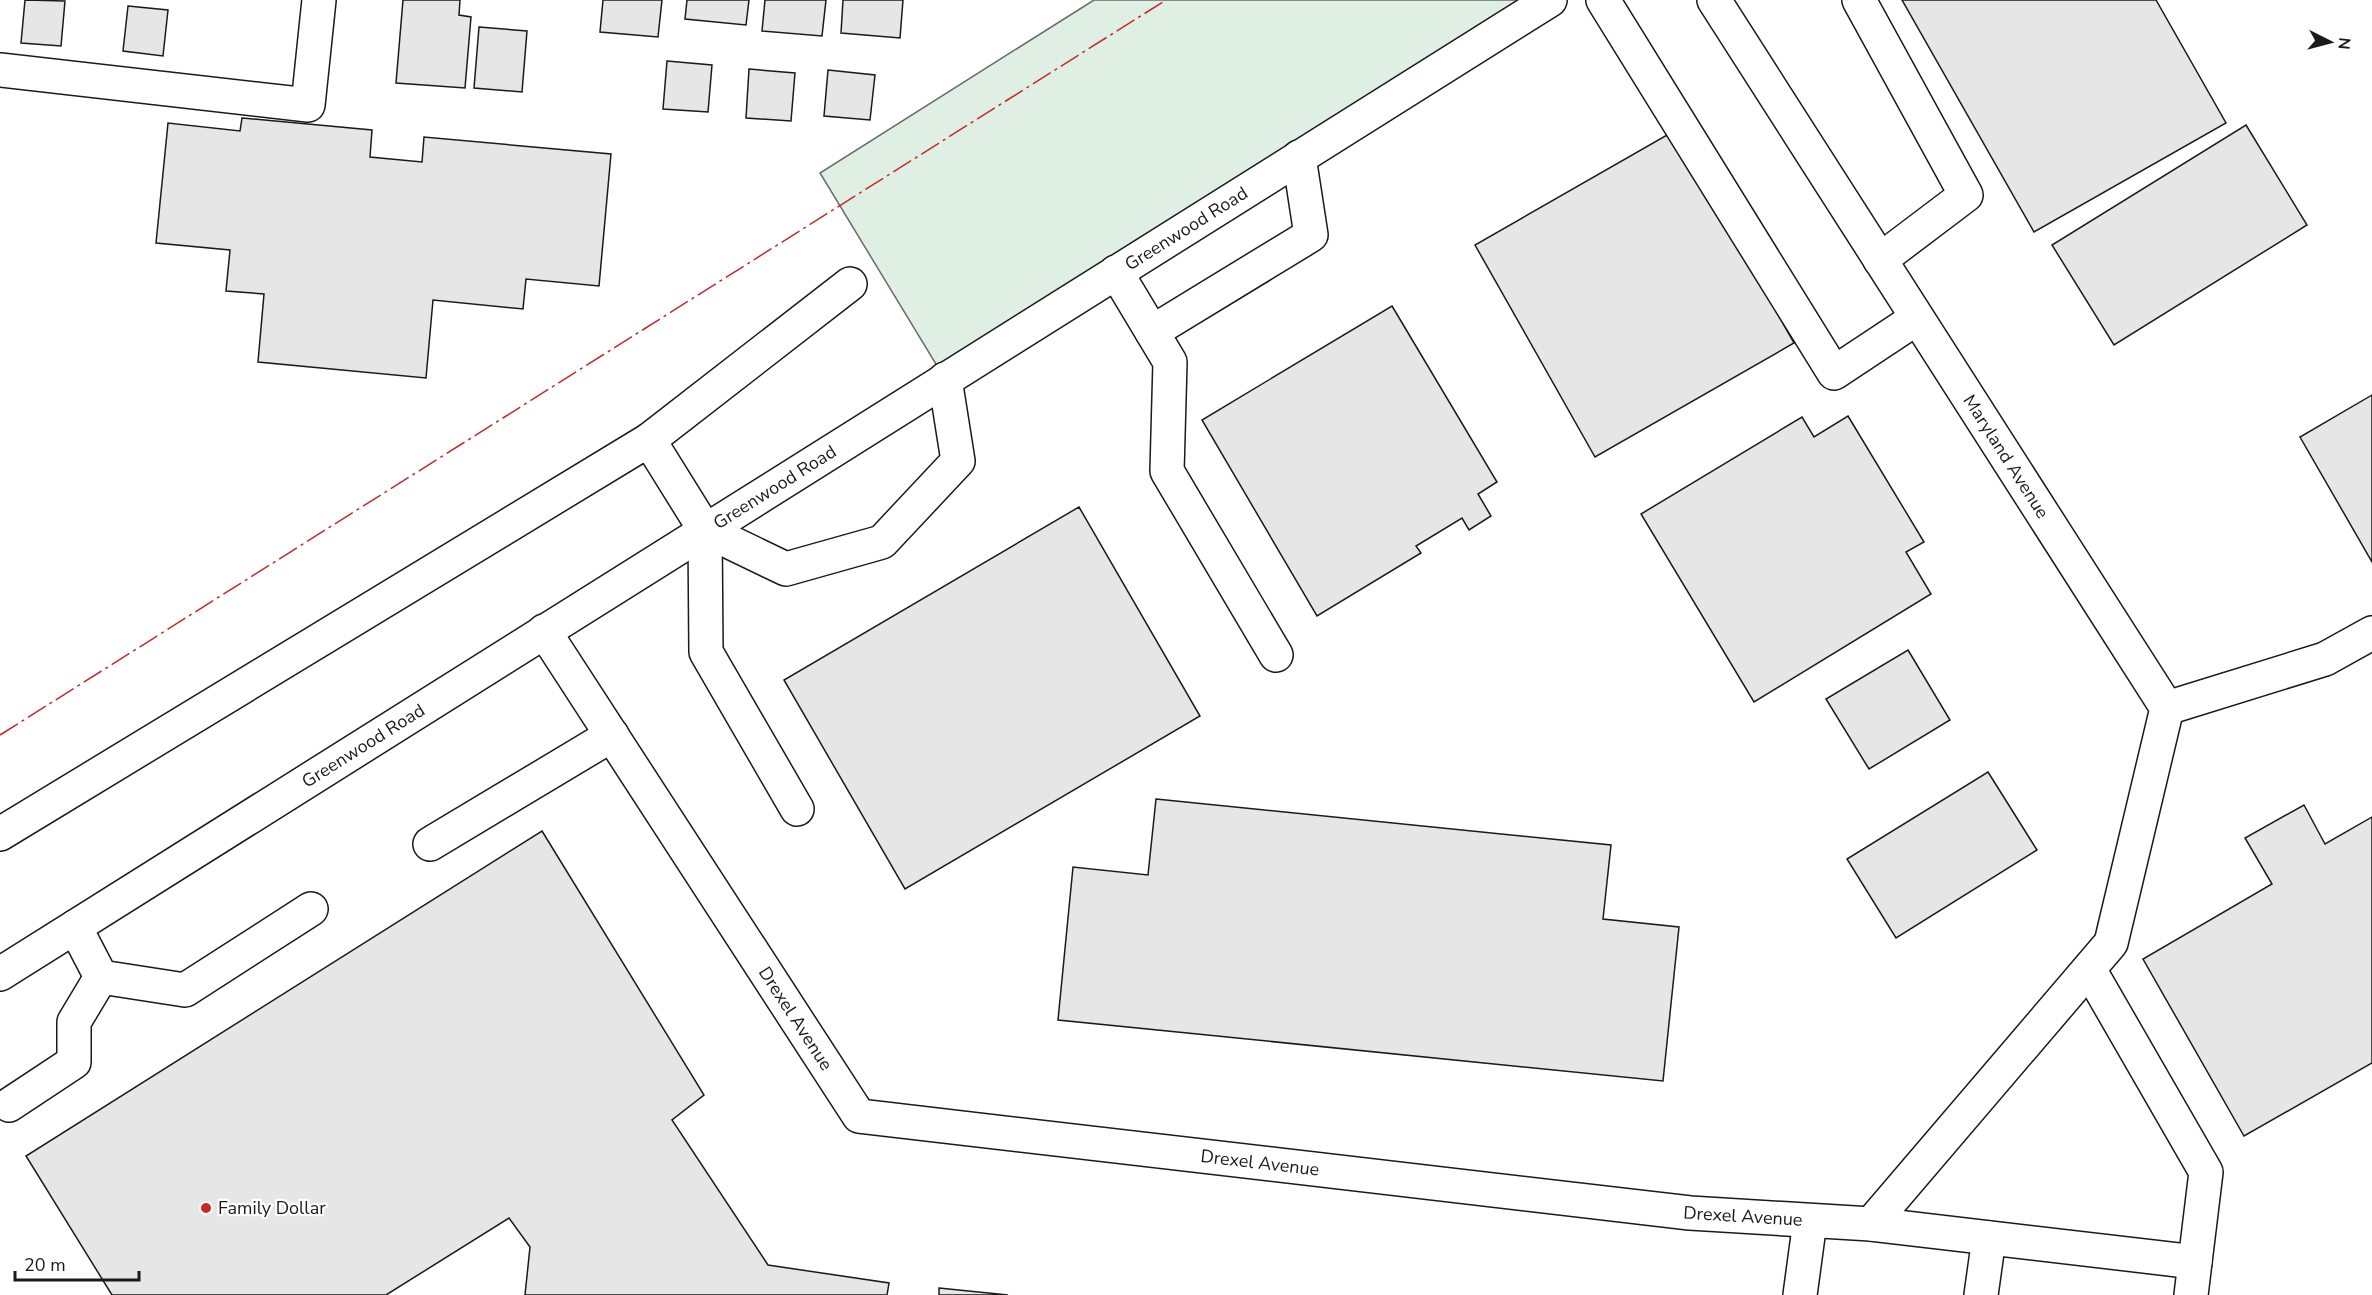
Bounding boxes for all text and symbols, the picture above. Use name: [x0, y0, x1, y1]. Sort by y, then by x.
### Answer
north arrow: [2300, 12, 2360, 72]
text: N: [2332, 36, 2355, 51]
street label: Greenwood Road: [1120, 181, 1252, 276]
street label: Maryland Avenue: [1958, 390, 2055, 523]
street label: Greenwood Road: [709, 440, 841, 535]
street label: Greenwood Road: [297, 698, 429, 793]
street label: Drexel Avenue: [753, 962, 838, 1075]
street label: Drexel Avenue: [1199, 1144, 1321, 1182]
place label: Family Dollar: [218, 1196, 326, 1220]
marker: Family Dollar: [199, 1201, 213, 1215]
street label: Drexel Avenue: [1683, 1201, 1803, 1232]
scale bar: [15, 1244, 140, 1282]
text: 20 m: [24, 1253, 66, 1277]

